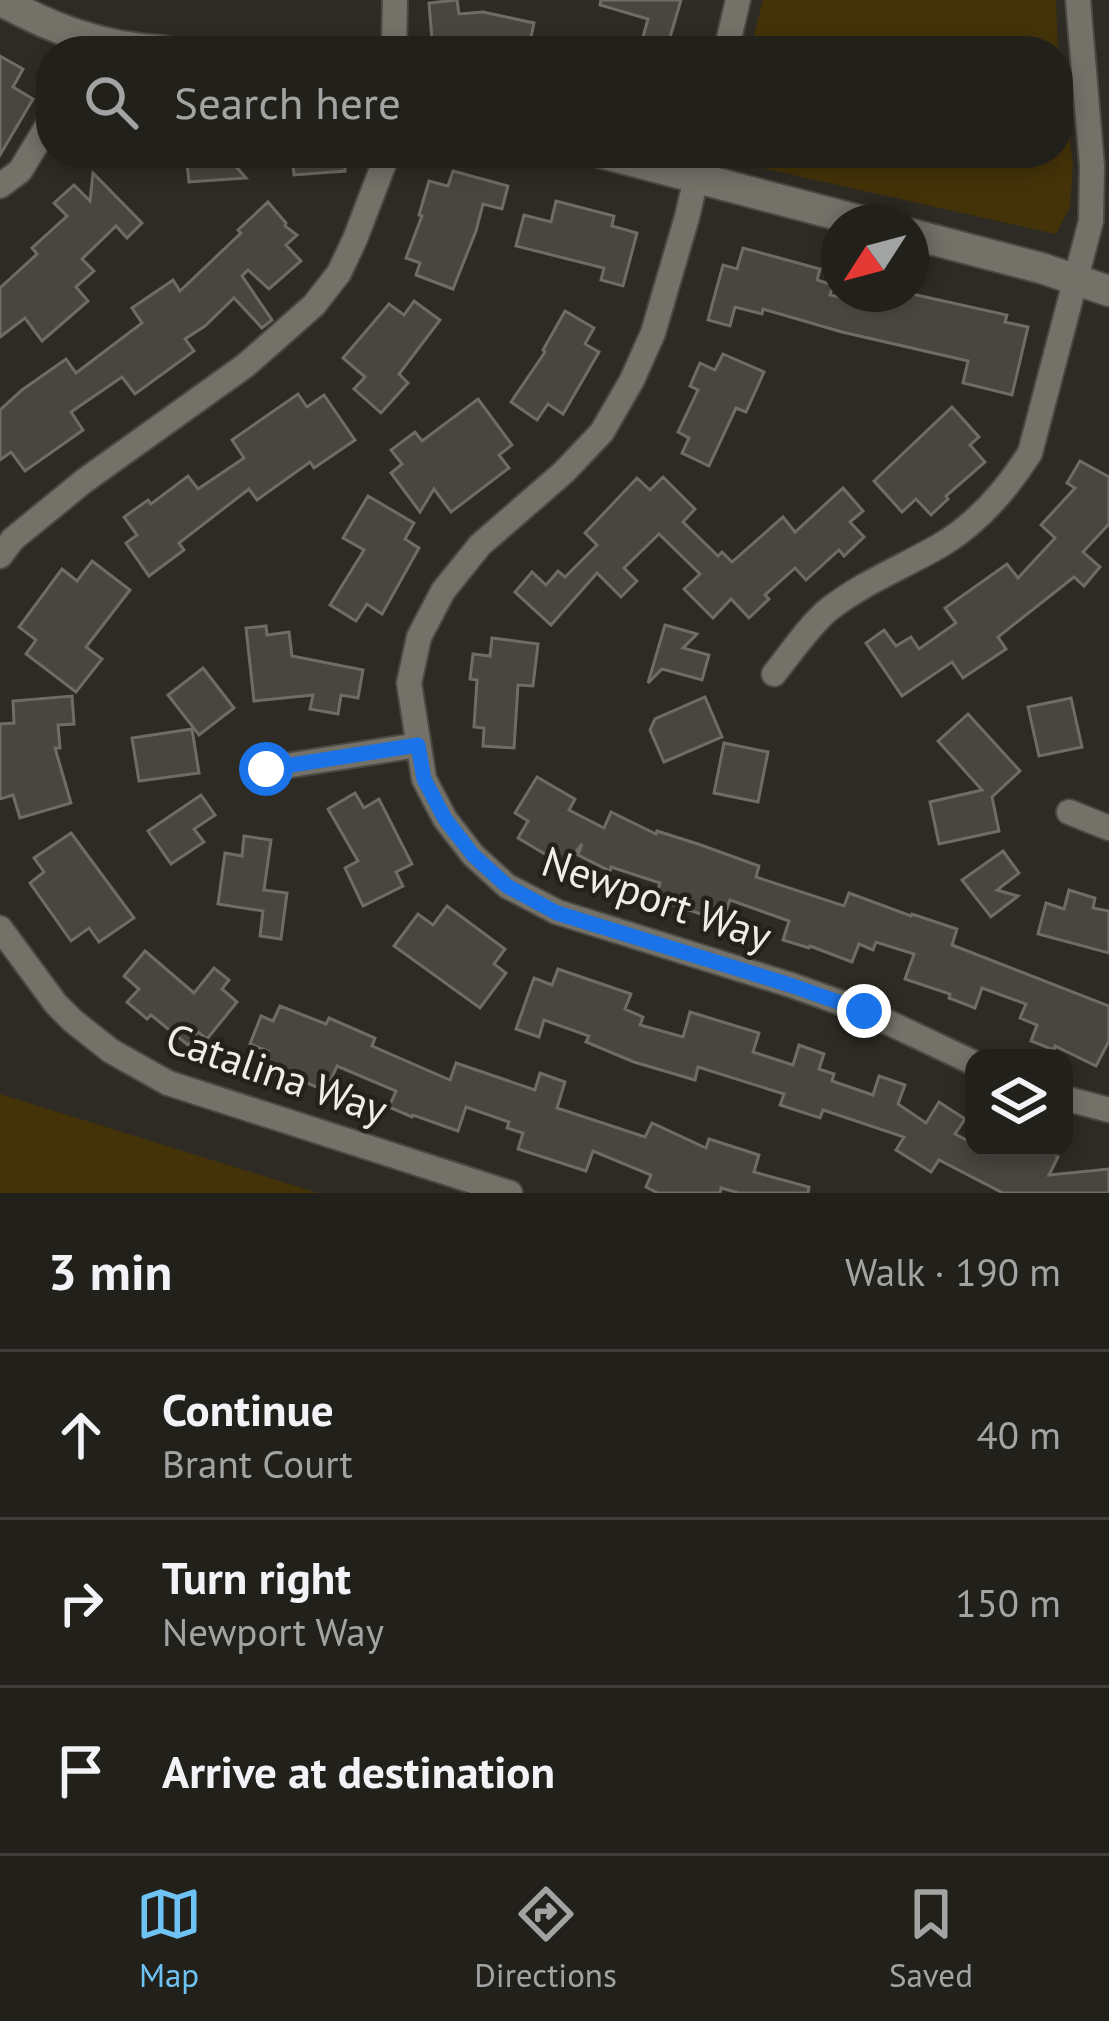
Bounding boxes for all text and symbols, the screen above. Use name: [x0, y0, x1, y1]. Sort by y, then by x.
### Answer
search box: [36, 36, 1073, 168]
icon: search: [78, 69, 144, 135]
text: Search here: [174, 73, 401, 131]
north arrow: [821, 204, 929, 312]
route start: [239, 742, 293, 796]
street label: Newport Way: [535, 833, 779, 963]
route end: [837, 984, 891, 1038]
street label: Catalina Way: [159, 1009, 395, 1137]
map controls: [965, 1049, 1073, 1157]
button: layers: [965, 1049, 1073, 1157]
text: 3 min: [48, 1238, 172, 1304]
text: Walk · 190 m: [845, 1246, 1061, 1297]
text: Continue: [162, 1380, 334, 1438]
icon: ahead: [48, 1402, 114, 1468]
text: 40 m: [976, 1409, 1061, 1460]
text: Brant Court: [162, 1438, 353, 1489]
text: Turn right: [162, 1548, 351, 1606]
icon: right: [48, 1570, 114, 1636]
text: 150 m: [955, 1577, 1061, 1628]
text: Newport Way: [162, 1606, 384, 1657]
icon: arrive: [48, 1738, 114, 1804]
text: Arrive at destination: [162, 1742, 555, 1800]
tab: Map: [136, 1881, 202, 1996]
tab: Directions: [474, 1881, 617, 1996]
tab: Saved: [889, 1881, 973, 1996]

